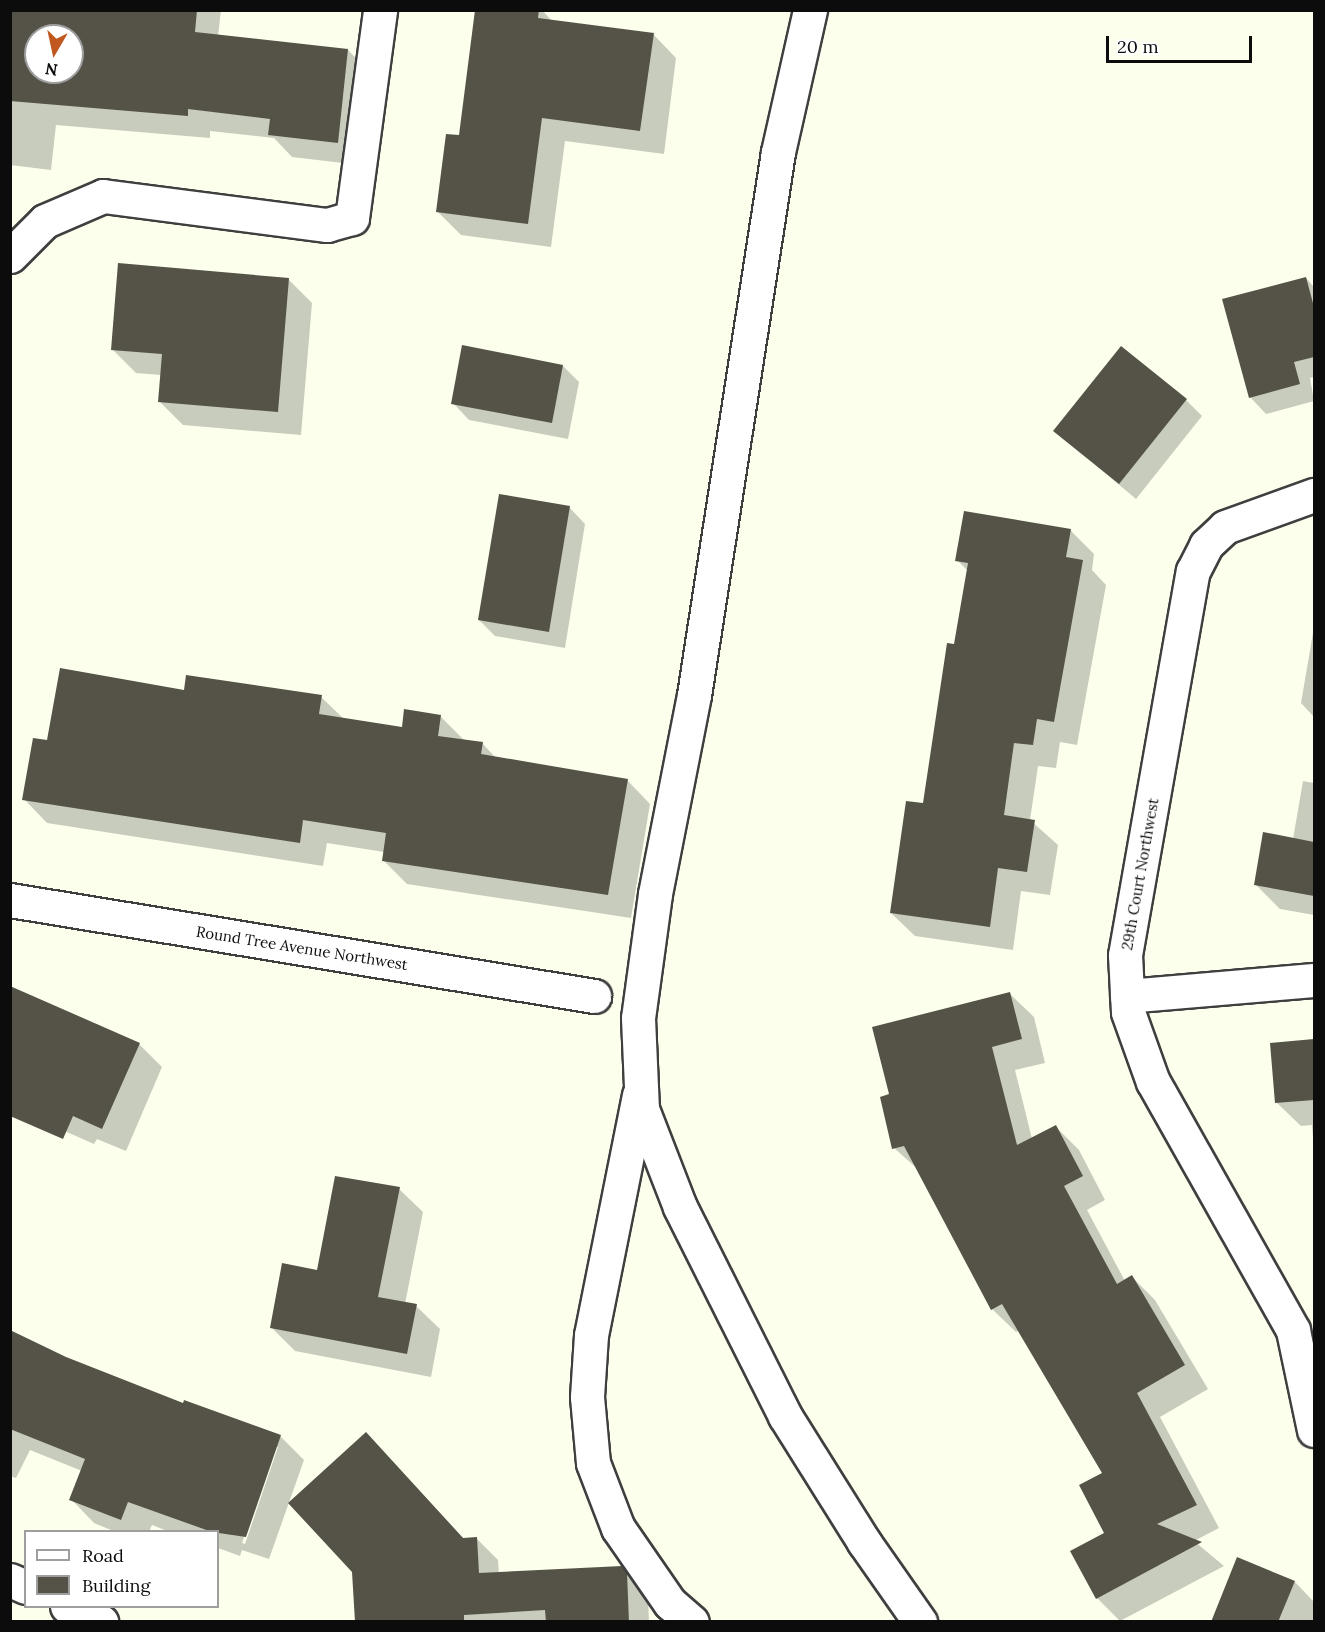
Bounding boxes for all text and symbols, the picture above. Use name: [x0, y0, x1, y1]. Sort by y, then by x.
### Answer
north arrow: [24, 24, 84, 84]
scale bar: [1109, 24, 1254, 62]
text: 20 m: [1117, 35, 1159, 58]
text: N: [44, 59, 59, 81]
street label: 29th Court Northwest: [1118, 797, 1162, 951]
street label: Round Tree Avenue Northwest: [195, 922, 409, 974]
legend: [24, 1530, 219, 1608]
text: Road: [82, 1544, 124, 1567]
text: Building: [82, 1574, 150, 1597]

